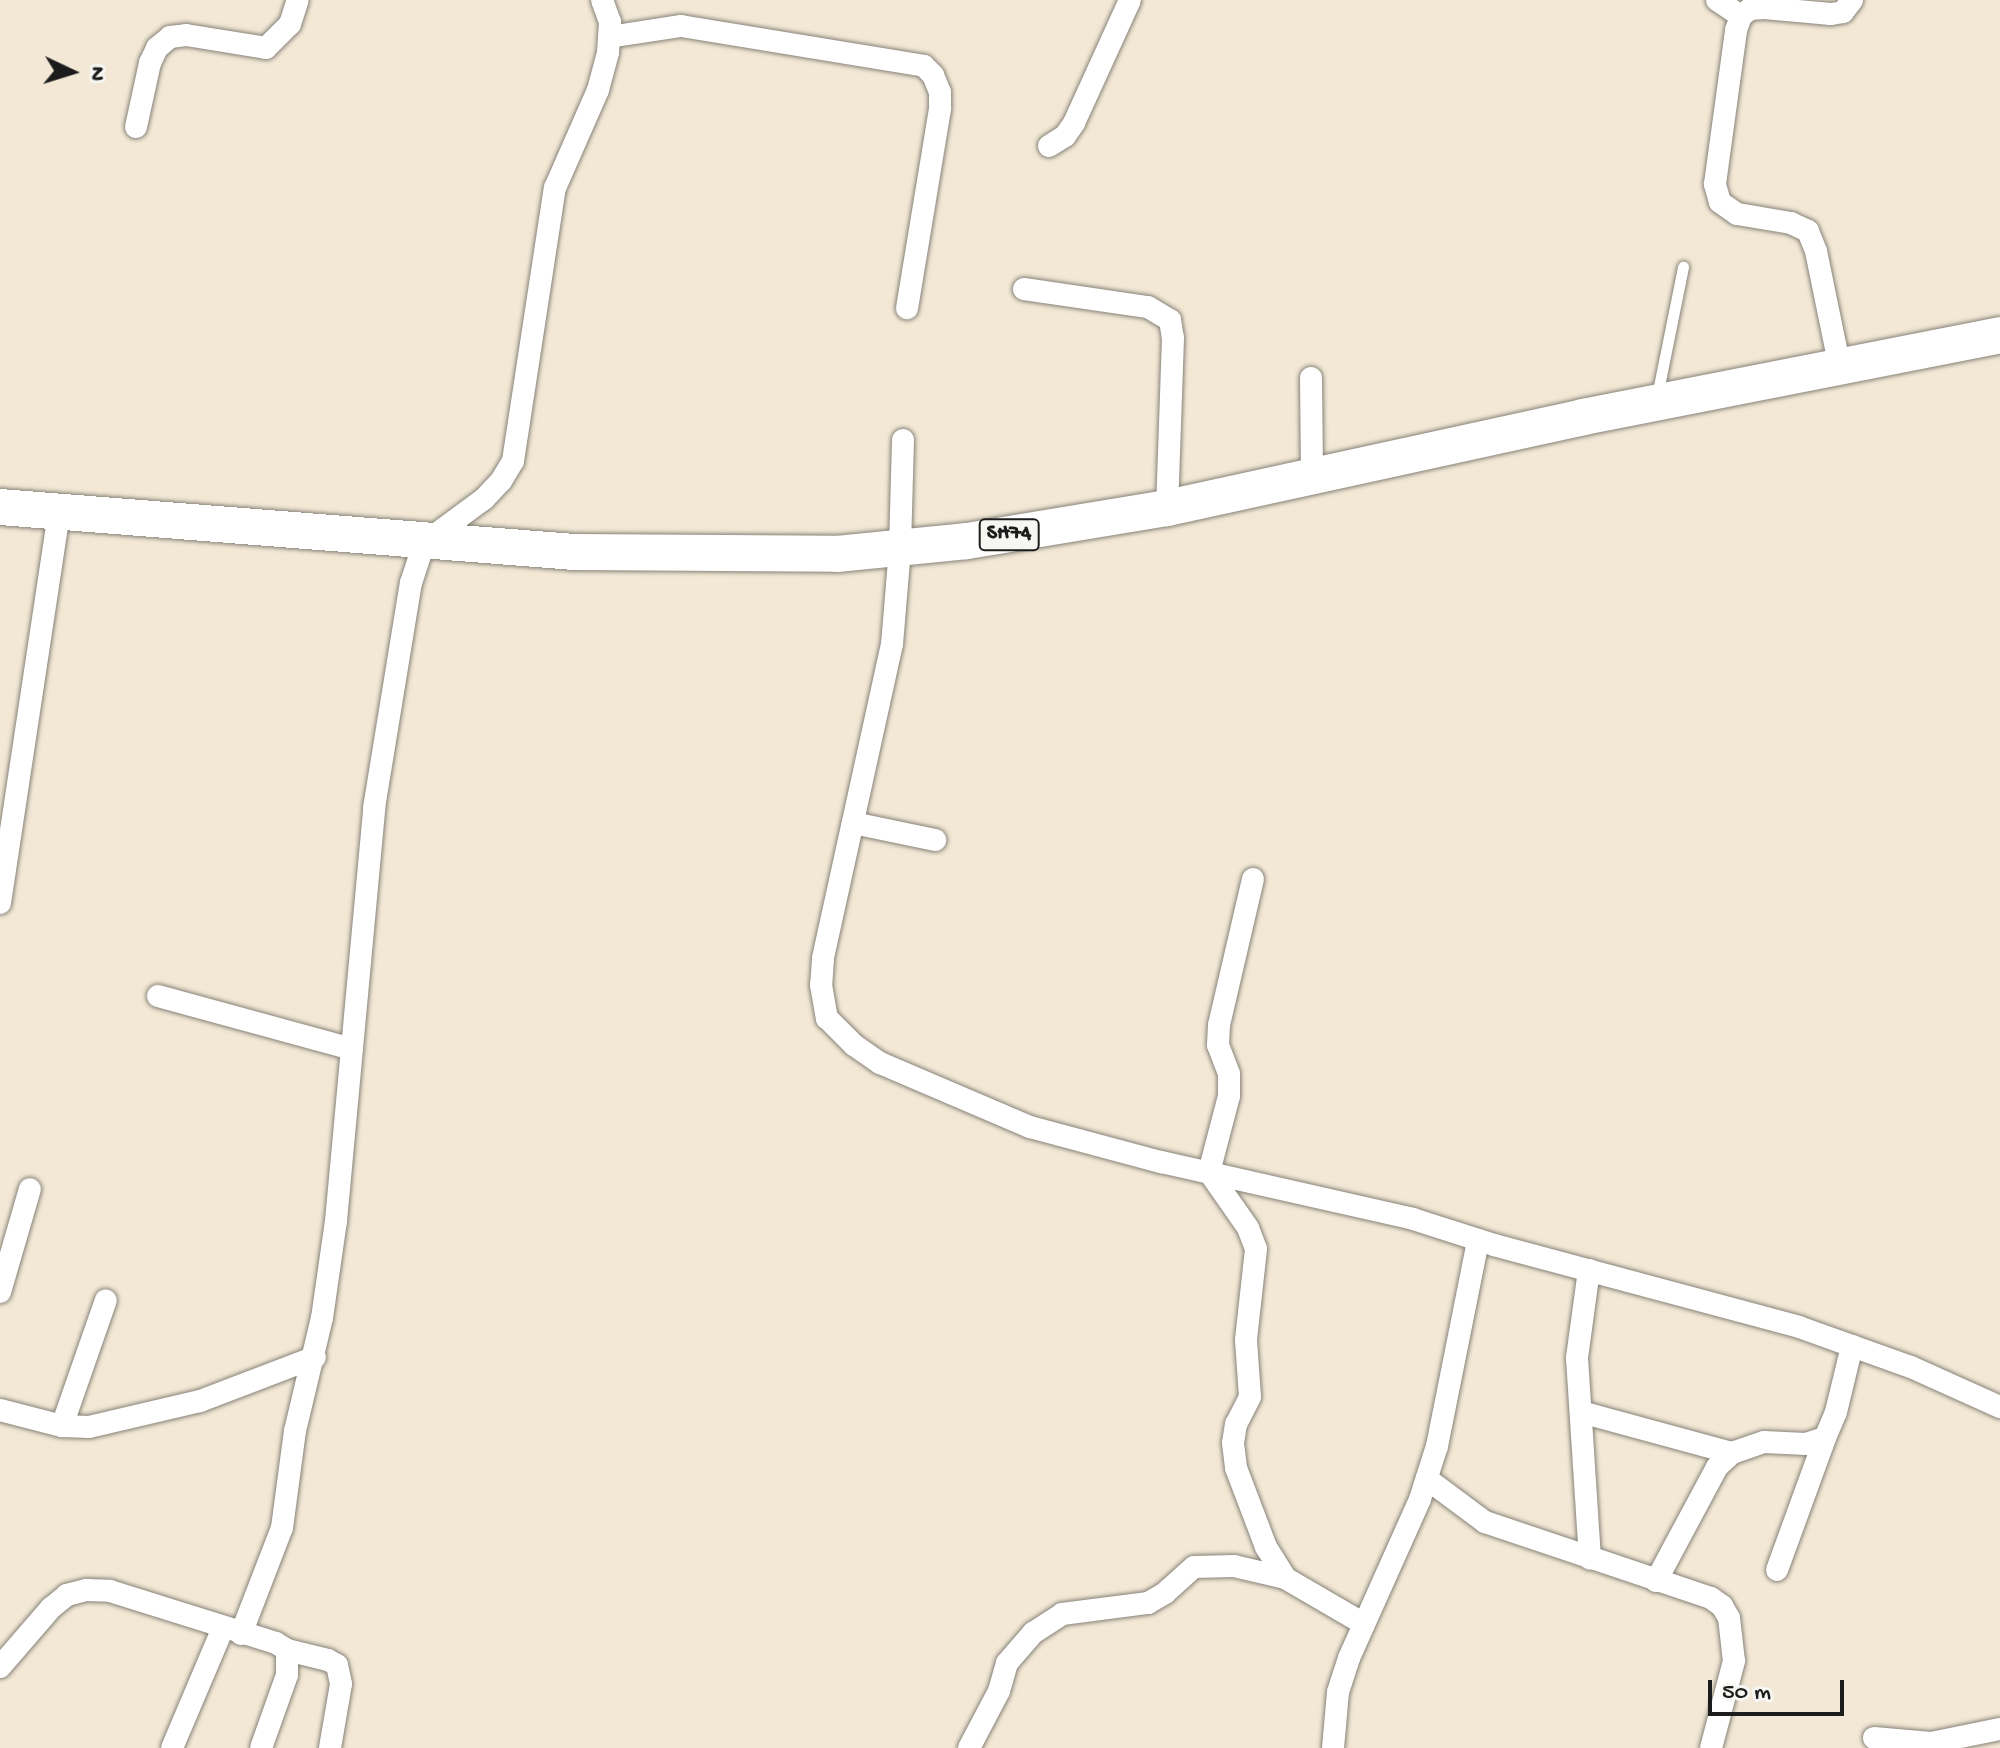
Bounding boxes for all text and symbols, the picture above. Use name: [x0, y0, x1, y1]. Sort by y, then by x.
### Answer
north arrow: [32, 32, 112, 112]
text: N: [82, 66, 109, 82]
road number: SH74: [977, 517, 1041, 553]
scale bar: [1712, 1664, 1848, 1714]
text: 50 m: [1722, 1679, 1771, 1708]

